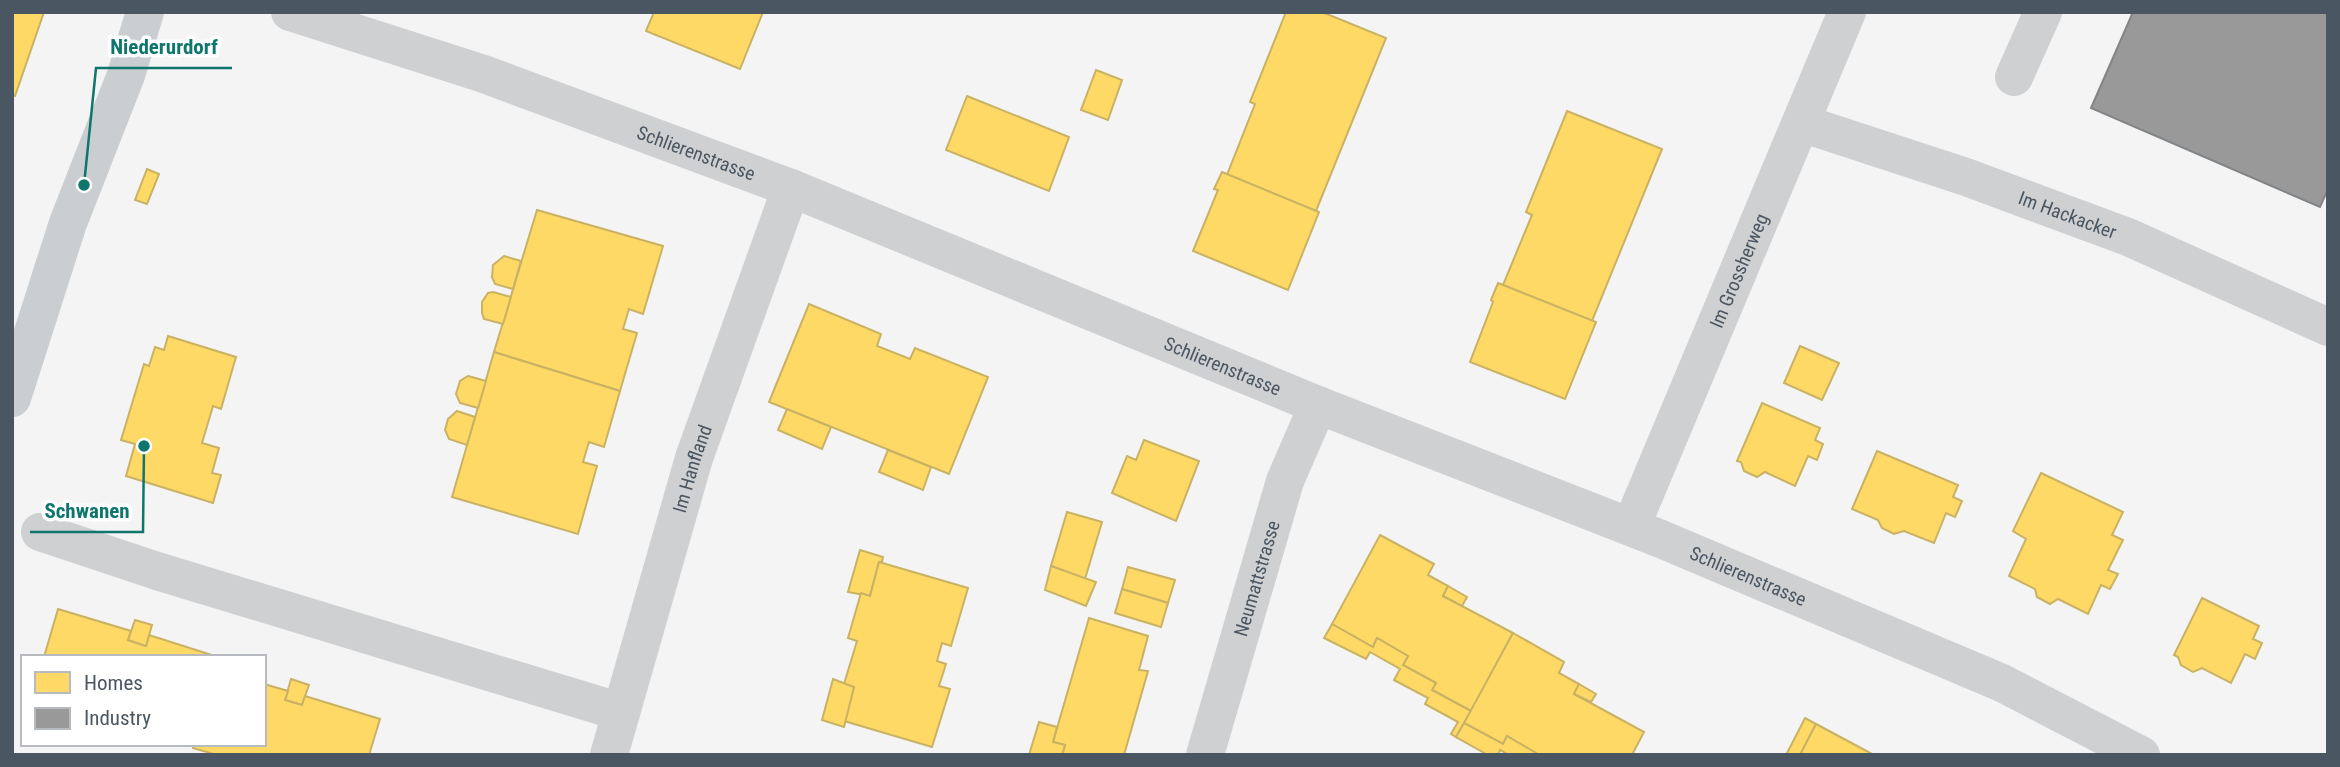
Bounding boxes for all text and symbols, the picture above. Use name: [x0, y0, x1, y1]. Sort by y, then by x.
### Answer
callout: Niederurdorf: [96, 26, 232, 68]
text: Niederurdorf: [110, 35, 218, 59]
street label: Schlierenstrasse: [634, 120, 759, 185]
street label: Im Hackacker: [2015, 186, 2120, 243]
street label: Im Grossherweg: [1704, 210, 1773, 331]
street label: Schlierenstrasse: [1161, 331, 1285, 400]
street label: Im Hanfland: [667, 422, 716, 515]
callout: Schwanen: [30, 490, 143, 532]
text: Schwanen: [44, 499, 130, 523]
street label: Neumattstrasse: [1229, 518, 1284, 639]
street label: Schlierenstrasse: [1686, 541, 1810, 611]
legend: [21, 655, 266, 746]
text: Homes: [84, 671, 143, 695]
text: Industry: [84, 706, 151, 730]

